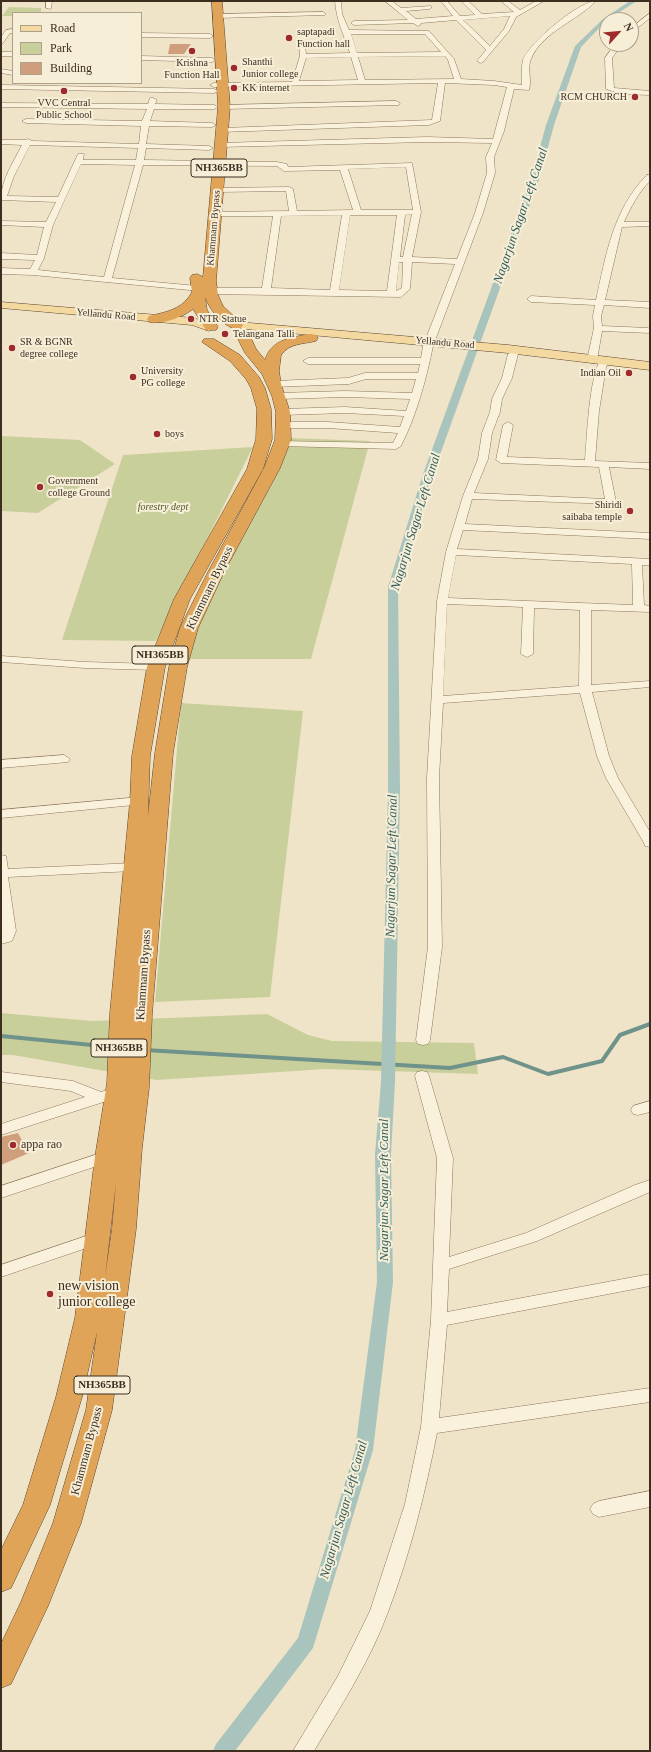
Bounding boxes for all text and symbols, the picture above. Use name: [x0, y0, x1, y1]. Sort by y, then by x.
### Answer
legend: [12, 12, 142, 84]
north arrow: [599, 12, 639, 52]
text: Road: [50, 21, 75, 35]
text: N: [622, 21, 636, 33]
place label: saptapadi Function hall: [297, 26, 350, 50]
marker: saptapadi Function hall: [284, 33, 294, 43]
text: Park: [50, 41, 72, 55]
marker: Krishna Function Hall: [187, 46, 197, 56]
place label: Shanthi Junior college: [242, 56, 298, 80]
place label: Krishna Function Hall: [164, 57, 220, 80]
text: Building: [50, 61, 92, 75]
marker: Shanthi Junior college: [229, 63, 239, 73]
place label: KK internet: [242, 82, 289, 94]
marker: KK internet: [229, 83, 239, 93]
marker: VVC Central Public School: [59, 86, 69, 96]
place label: RCM CHURCH: [561, 91, 627, 103]
marker: RCM CHURCH: [630, 92, 640, 102]
place label: VVC Central Public School: [36, 97, 92, 120]
water label: Nagarjun Sagar Left Canal: [490, 146, 552, 286]
road number: NH365BB: [191, 159, 247, 177]
street label: Khammam Bypass: [205, 190, 223, 266]
street label: Yellandu Road: [76, 306, 136, 324]
place label: NTR Statue: [199, 313, 246, 325]
marker: NTR Statue: [186, 314, 196, 324]
place label: Telangana Talli: [233, 328, 295, 340]
marker: Telangana Talli: [220, 329, 230, 339]
street label: Yellandu Road: [415, 334, 475, 352]
place label: SR & BGNR degree college: [20, 336, 78, 360]
marker: SR & BGNR degree college: [7, 343, 17, 353]
place label: University PG college: [141, 365, 185, 388]
place label: Indian Oil: [580, 367, 621, 379]
marker: Indian Oil: [624, 368, 634, 378]
marker: University PG college: [128, 372, 138, 382]
place label: boys: [165, 428, 184, 440]
marker: boys: [152, 429, 162, 439]
water label: Nagarjun Sagar Left Canal: [388, 452, 444, 592]
place label: Government college Ground: [48, 475, 110, 498]
marker: Government college Ground: [35, 482, 45, 492]
place label: Shiridi saibaba temple: [562, 499, 622, 522]
park label: forestry dept: [138, 501, 188, 513]
marker: Shiridi saibaba temple: [625, 506, 635, 516]
street label: Khammam Bypass: [184, 544, 236, 632]
road number: NH365BB: [132, 646, 188, 664]
water label: Nagarjun Sagar Left Canal: [383, 795, 401, 937]
street label: Khammam Bypass: [134, 929, 154, 1021]
road number: NH365BB: [91, 1039, 147, 1057]
water label: Nagarjun Sagar Left Canal: [377, 1119, 393, 1261]
place label: appa rao: [21, 1138, 62, 1152]
marker: appa rao: [8, 1140, 18, 1150]
place label: new vision junior college: [58, 1278, 135, 1310]
marker: new vision junior college: [45, 1289, 55, 1299]
road number: NH365BB: [74, 1376, 130, 1394]
street label: Khammam Bypass: [68, 1405, 106, 1497]
water label: Nagarjun Sagar Left Canal: [317, 1439, 371, 1581]

